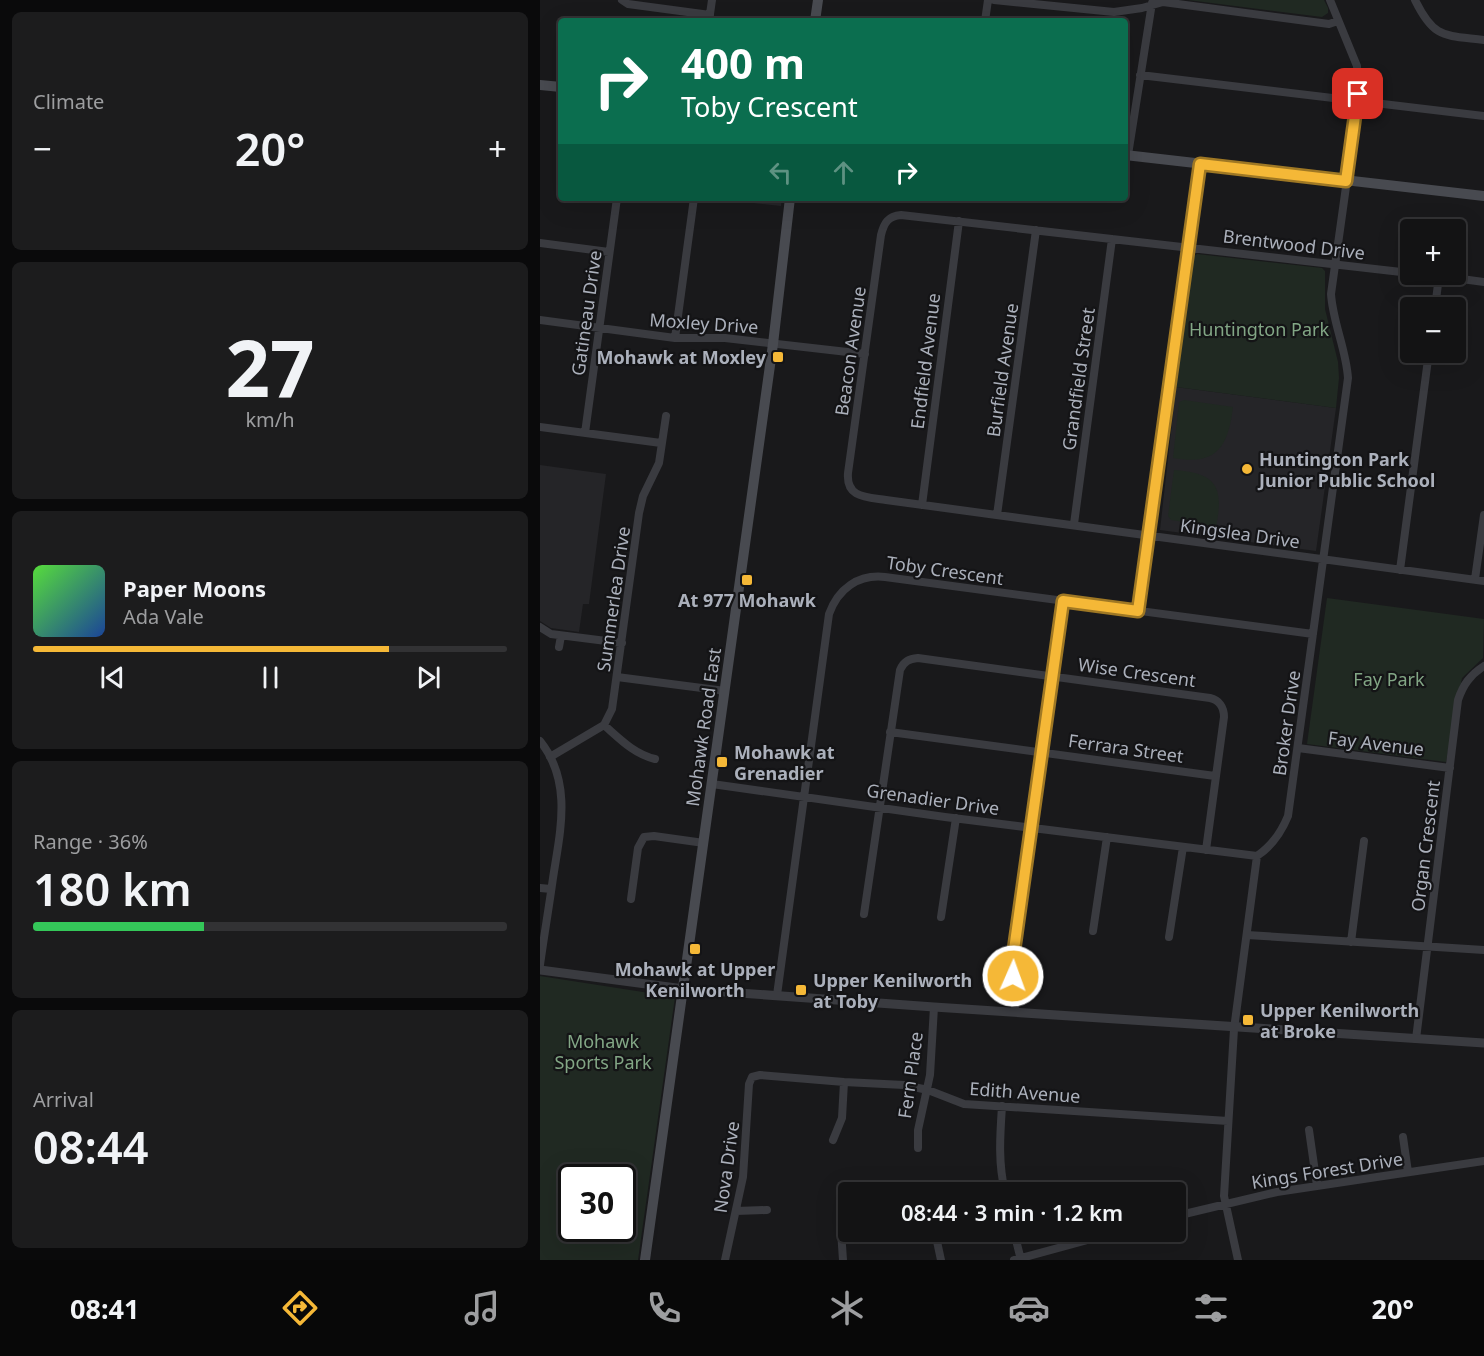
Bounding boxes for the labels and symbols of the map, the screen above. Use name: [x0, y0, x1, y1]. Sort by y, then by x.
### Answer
pin: [1332, 68, 1383, 119]
street label: Brentwood Drive: [1222, 223, 1366, 265]
street label: Gatineau Drive: [565, 249, 607, 377]
street label: Beacon Avenue: [829, 285, 871, 417]
street label: Endfield Avenue: [905, 292, 945, 430]
street label: Burfield Avenue: [981, 302, 1023, 438]
street label: Grandfield Street: [1056, 305, 1100, 452]
street label: Moxley Drive: [649, 307, 759, 339]
park label: Huntington Park: [1189, 317, 1329, 341]
place label: Mohawk at Moxley: [596, 345, 767, 369]
marker: Mohawk at Moxley: [771, 350, 785, 364]
place label: Huntington Park Junior Public School: [1257, 447, 1435, 492]
marker: Huntington Park Junior Public School: [1240, 462, 1254, 476]
street label: Kingslea Drive: [1179, 513, 1301, 553]
street label: Summerlea Drive: [591, 525, 635, 673]
street label: Toby Crescent: [885, 550, 1006, 590]
marker: At 977 Mohawk: [740, 573, 754, 587]
place label: At 977 Mohawk: [678, 588, 817, 612]
street label: Mohawk Road East: [680, 646, 726, 808]
street label: Wise Crescent: [1077, 652, 1198, 692]
park label: Fay Park: [1353, 667, 1425, 691]
street label: Broker Drive: [1267, 669, 1305, 777]
street label: Fay Avenue: [1327, 725, 1425, 761]
street label: Ferrara Street: [1067, 728, 1186, 768]
place label: Mohawk at Grenadier: [734, 740, 835, 785]
marker: Mohawk at Grenadier: [715, 755, 729, 769]
street label: Grenadier Drive: [865, 778, 1001, 820]
street label: Organ Crescent: [1405, 779, 1445, 913]
marker: Mohawk at Upper Kenilworth: [688, 942, 702, 956]
position arrow: [981, 944, 1045, 1008]
place label: Mohawk at Upper Kenilworth: [615, 957, 775, 1002]
place label: Upper Kenilworth at Toby: [813, 968, 972, 1013]
marker: Upper Kenilworth at Toby: [794, 983, 808, 997]
place label: Upper Kenilworth at Broke: [1260, 998, 1419, 1043]
marker: Upper Kenilworth at Broke: [1241, 1013, 1255, 1027]
park label: Mohawk Sports Park: [554, 1029, 652, 1074]
street label: Fern Place: [892, 1030, 928, 1120]
street label: Edith Avenue: [969, 1076, 1081, 1108]
street label: Nova Drive: [708, 1119, 744, 1215]
street label: Kings Forest Drive: [1250, 1146, 1404, 1194]
speed limit sign: 30: [558, 1164, 636, 1242]

